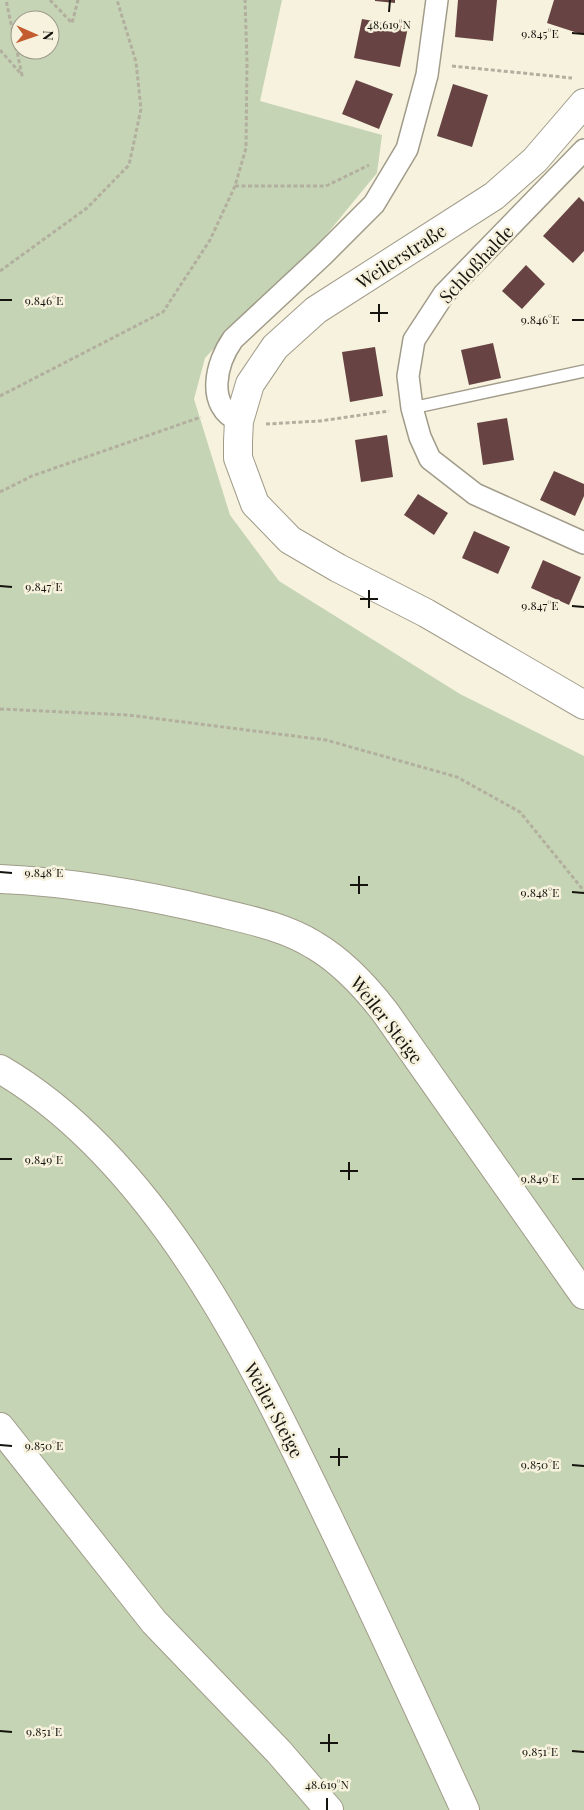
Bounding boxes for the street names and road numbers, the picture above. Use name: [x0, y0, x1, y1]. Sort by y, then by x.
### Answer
street label: Weilerstraße: [351, 218, 451, 295]
street label: Schloßhalde: [434, 220, 518, 308]
street label: Weiler Steige: [345, 971, 429, 1069]
street label: Weiler Steige: [238, 1357, 309, 1462]

